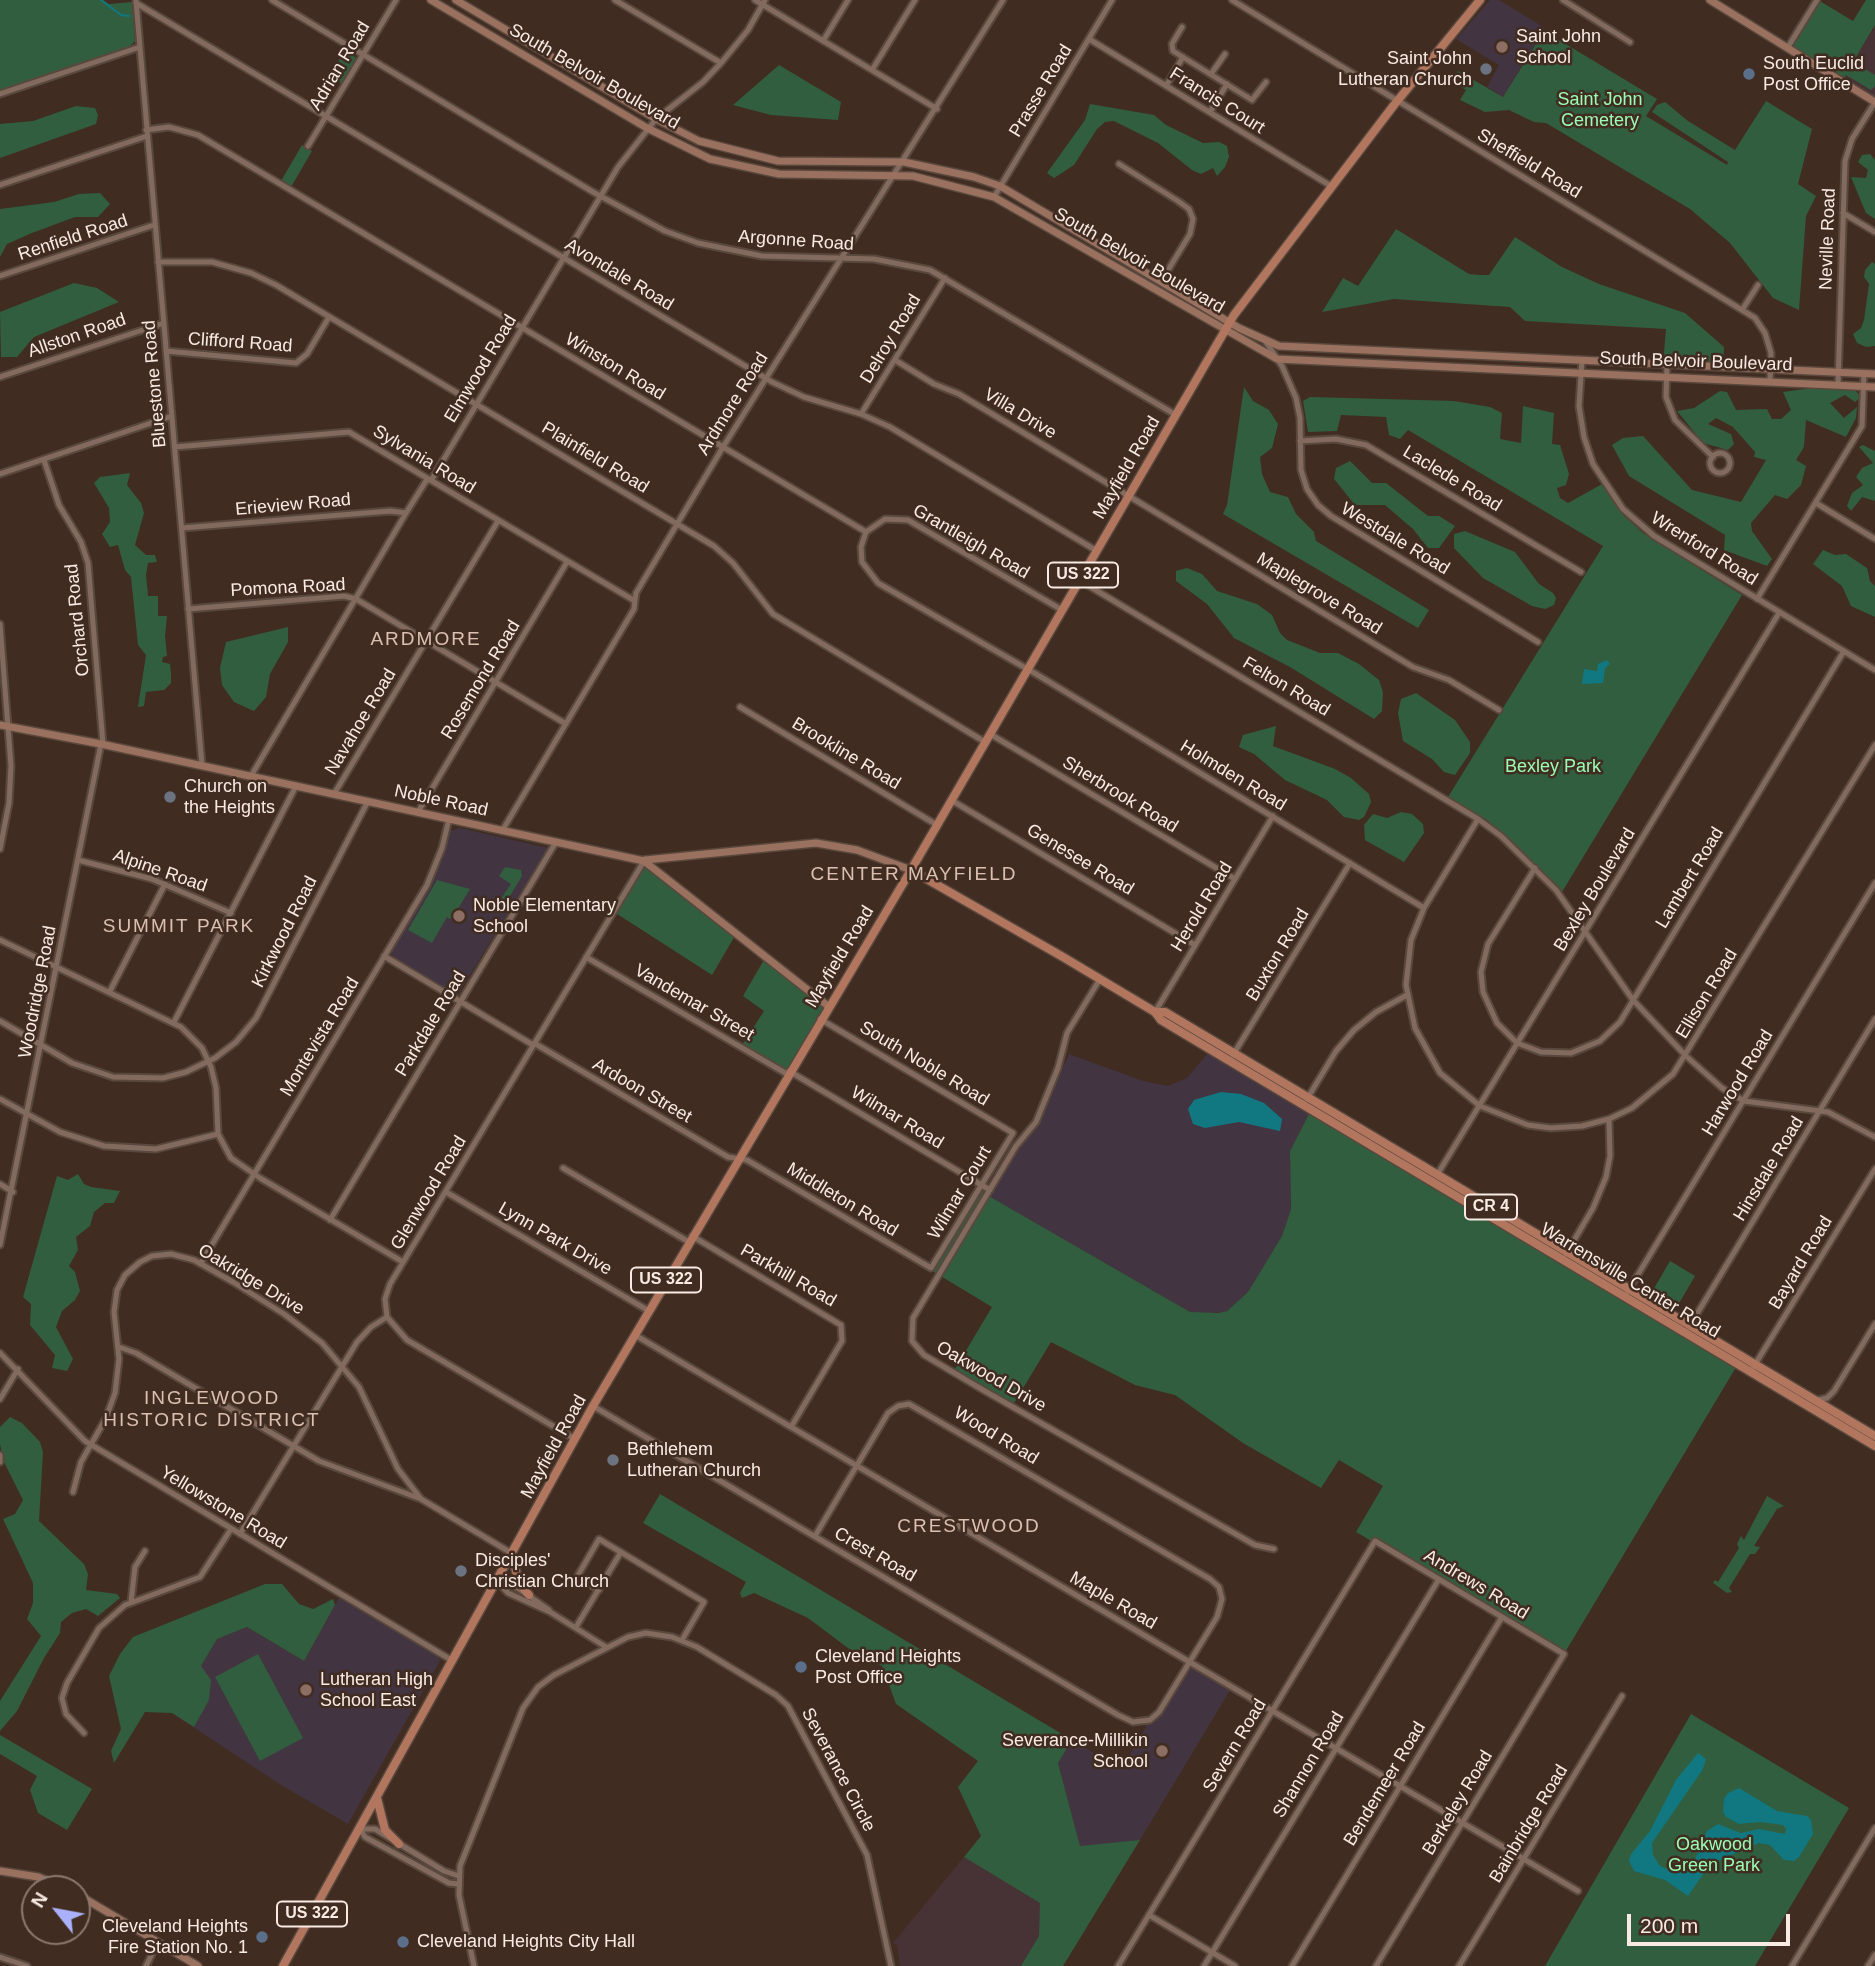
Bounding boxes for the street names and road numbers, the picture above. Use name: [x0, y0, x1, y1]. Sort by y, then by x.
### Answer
street label: Adrian Road: [305, 18, 375, 114]
street label: South Belvoir Boulevard: [505, 19, 683, 135]
street label: Prasse Road: [1005, 41, 1077, 141]
street label: Francis Court: [1165, 63, 1269, 139]
street label: Sheffield Road: [1473, 124, 1585, 204]
street label: Neville Road: [1815, 188, 1841, 290]
street label: South Belvoir Boulevard: [1050, 203, 1228, 319]
street label: Renfield Road: [15, 210, 131, 266]
street label: Argonne Road: [737, 226, 855, 256]
street label: Avondale Road: [561, 234, 677, 316]
street label: Delroy Road: [856, 291, 926, 387]
street label: Allston Road: [25, 309, 129, 363]
street label: Elmwood Road: [440, 311, 522, 427]
street label: Bluestone Road: [139, 319, 171, 449]
street label: Clifford Road: [187, 329, 293, 357]
street label: Winston Road: [561, 329, 669, 405]
street label: South Belvoir Boulevard: [1599, 348, 1793, 376]
street label: Ardmore Road: [693, 349, 773, 459]
street label: Villa Drive: [980, 384, 1060, 444]
street label: Mayfield Road: [1089, 413, 1165, 523]
street label: Plainfield Road: [538, 418, 652, 498]
street label: Sylvania Road: [369, 421, 479, 499]
street label: Laclede Road: [1399, 441, 1505, 517]
street label: Erieview Road: [234, 489, 352, 521]
street label: Westdale Road: [1337, 498, 1453, 580]
street label: Grantleigh Road: [909, 500, 1033, 584]
street label: Wrenford Road: [1647, 508, 1761, 590]
street label: Maplegrove Road: [1253, 548, 1385, 640]
road number: US 322: [1048, 562, 1118, 588]
street label: Orchard Road: [61, 563, 95, 677]
street label: Pomona Road: [230, 574, 346, 602]
street label: Rosemond Road: [437, 617, 525, 743]
street label: Felton Road: [1238, 652, 1334, 722]
street label: Navahoe Road: [321, 665, 401, 779]
street label: Brookline Road: [788, 713, 904, 795]
street label: Holmden Road: [1176, 736, 1290, 816]
street label: Sherbrook Road: [1058, 752, 1182, 838]
street label: Noble Road: [392, 781, 490, 821]
street label: Genesee Road: [1023, 820, 1137, 900]
street label: Bexley Boulevard: [1550, 824, 1640, 956]
street label: Lambert Road: [1651, 824, 1729, 932]
street label: Alpine Road: [110, 845, 210, 897]
street label: Herold Road: [1167, 858, 1237, 956]
street label: Kirkwood Road: [248, 873, 322, 991]
street label: Mayfield Road: [801, 902, 879, 1012]
street label: Buxton Road: [1242, 905, 1314, 1005]
street label: Woodridge Road: [15, 924, 61, 1060]
street label: Ellison Road: [1672, 945, 1742, 1043]
street label: Vandemar Street: [630, 960, 758, 1046]
street label: Parkdale Road: [391, 967, 471, 1081]
street label: Montevista Road: [276, 974, 364, 1100]
street label: South Noble Road: [855, 1017, 993, 1111]
street label: Harwood Road: [1698, 1026, 1778, 1140]
street label: Ardoon Street: [589, 1054, 695, 1128]
street label: Wilmar Road: [847, 1082, 947, 1154]
street label: Hinsdale Road: [1729, 1113, 1809, 1225]
street label: Glenwood Road: [387, 1132, 471, 1254]
street label: Wilmar Court: [924, 1142, 996, 1244]
street label: Middleton Road: [782, 1158, 902, 1242]
road number: CR 4: [1465, 1194, 1517, 1219]
street label: Lynn Park Drive: [494, 1198, 616, 1280]
street label: Bayard Road: [1765, 1212, 1837, 1314]
street label: Warrensville Center Road: [1536, 1219, 1724, 1343]
street label: Oakridge Drive: [194, 1240, 308, 1320]
street label: Parkhill Road: [736, 1240, 840, 1312]
road number: US 322: [631, 1268, 701, 1292]
street label: Oakwood Drive: [932, 1337, 1050, 1417]
street label: Mayfield Road: [517, 1391, 591, 1503]
street label: Wood Road: [950, 1402, 1042, 1470]
street label: Yellowstone Road: [156, 1462, 290, 1554]
street label: Crest Road: [830, 1523, 920, 1587]
street label: Andrews Road: [1420, 1545, 1532, 1625]
street label: Maple Road: [1066, 1567, 1160, 1635]
street label: Severn Road: [1199, 1695, 1271, 1797]
street label: Severance Circle: [796, 1704, 880, 1836]
street label: Shannon Road: [1269, 1708, 1349, 1822]
street label: Bendemeer Road: [1339, 1718, 1431, 1850]
street label: Berkeley Road: [1418, 1747, 1498, 1859]
street label: Bainbridge Road: [1485, 1761, 1573, 1887]
road number: US 322: [277, 1902, 347, 1926]

